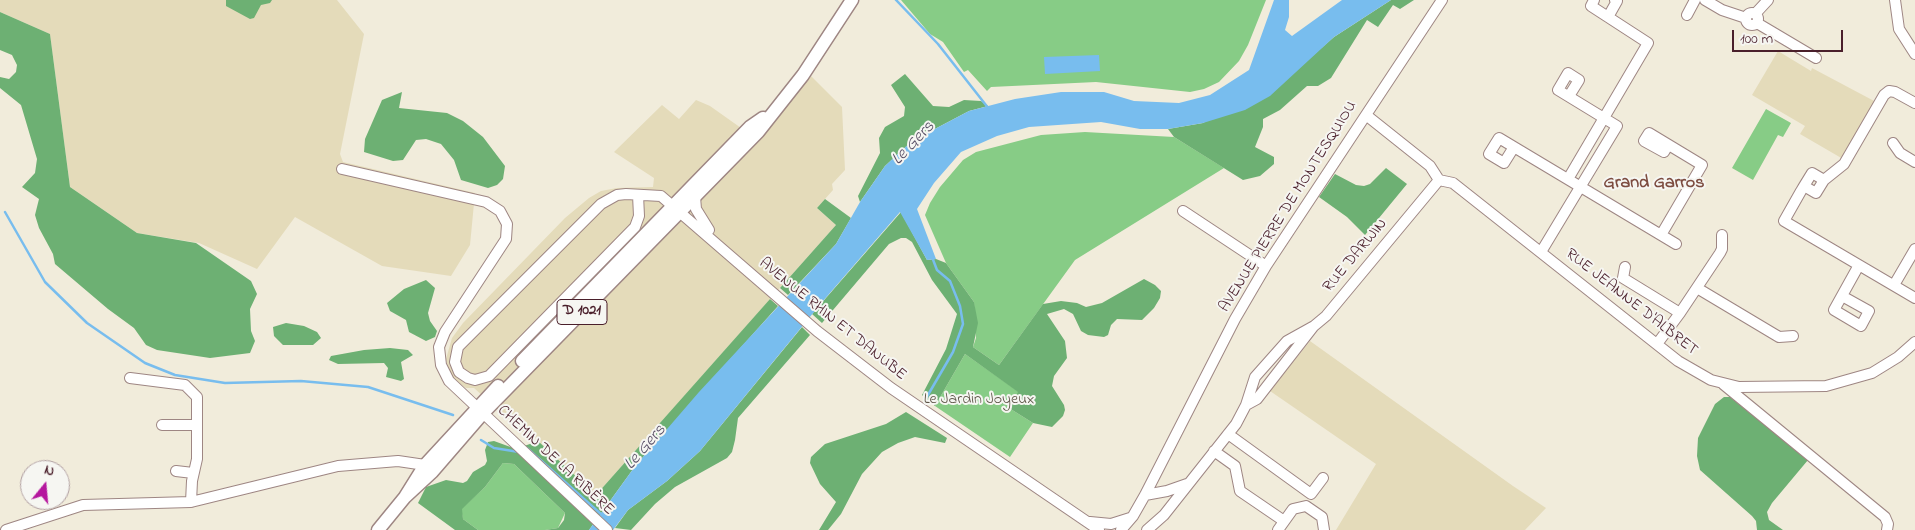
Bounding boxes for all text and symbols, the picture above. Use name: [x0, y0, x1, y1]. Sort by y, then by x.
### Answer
scale bar: [1735, 20, 1846, 52]
text: 100 m: [1740, 28, 1773, 50]
street label: AVENUE PIERRE DE MONTESQUIOU: [1216, 98, 1362, 316]
water label: Le Gers: [888, 117, 940, 171]
district label: Grand Garros: [1604, 173, 1704, 195]
street label: RUE DARWIN: [1320, 215, 1392, 297]
street label: RUE JEANNE D'ALBRET: [1561, 245, 1701, 361]
street label: AVENUE RHIN ET DANUBE: [754, 255, 910, 385]
road number: D 1021: [557, 300, 607, 324]
park label: Le Jardin Joyeux: [924, 390, 1034, 410]
street label: CHEMIN DE LA RIBÈRE: [493, 402, 617, 520]
water label: Le Gers: [620, 421, 672, 475]
north arrow: [20, 460, 70, 510]
text: N: [42, 460, 57, 483]

